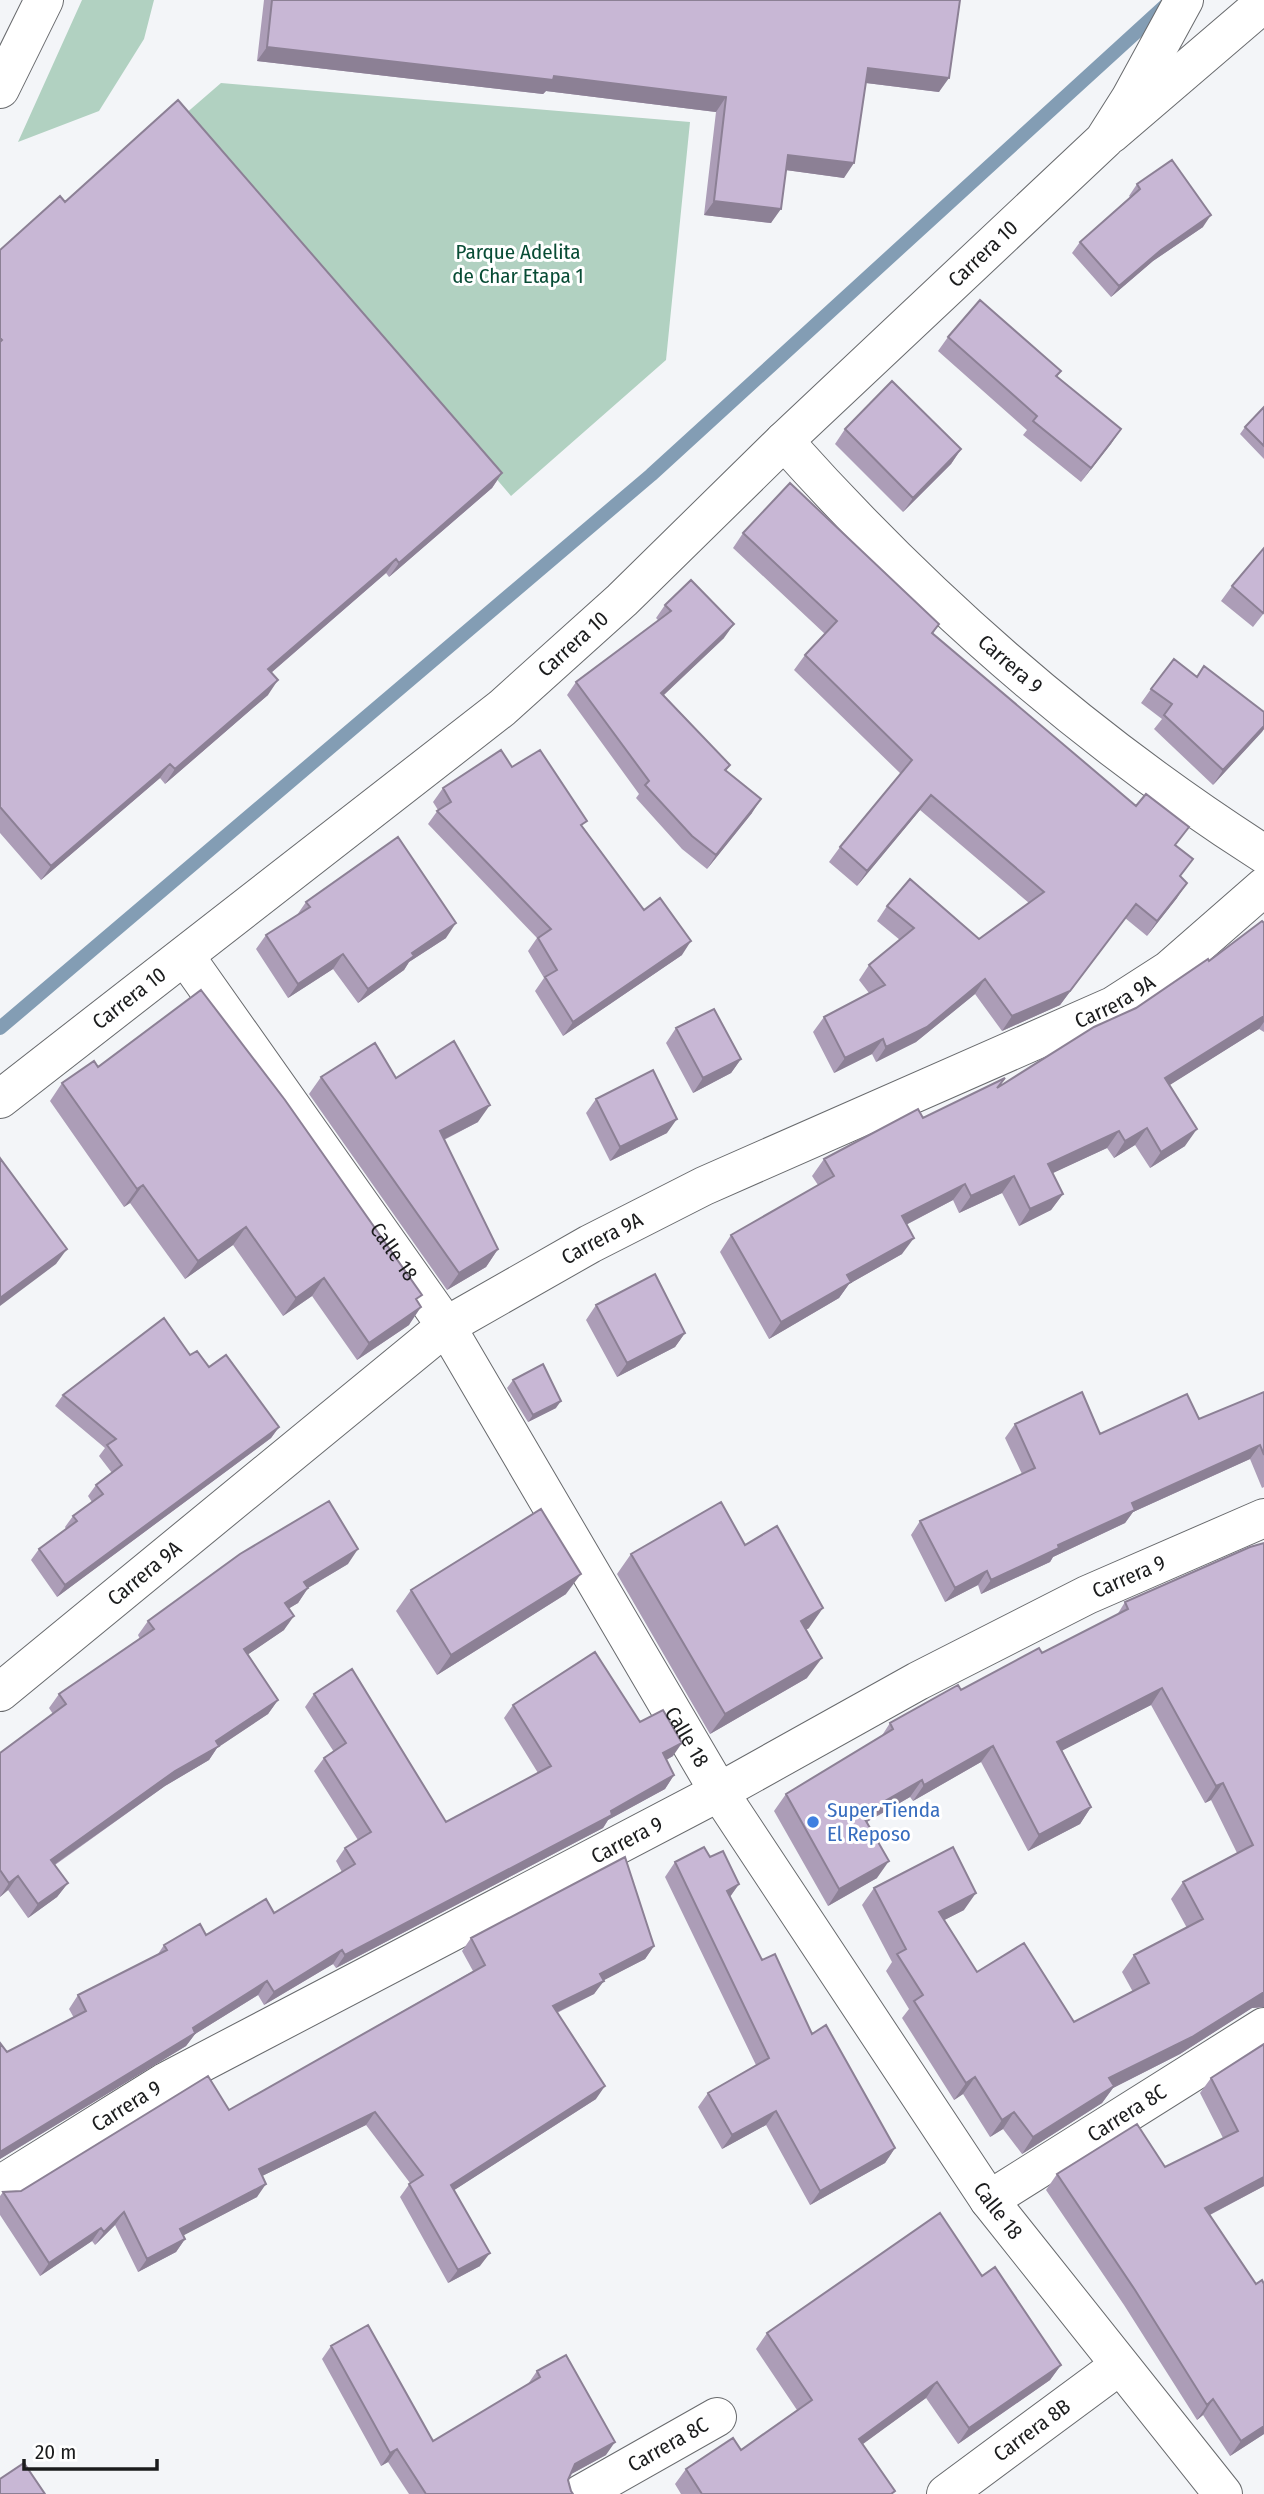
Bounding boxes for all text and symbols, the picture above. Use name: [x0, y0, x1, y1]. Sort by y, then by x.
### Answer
street label: Carrera 10: [943, 215, 1023, 293]
park label: Parque Adelita de Char Etapa 1: [452, 239, 584, 289]
street label: Carrera 10: [532, 605, 614, 683]
street label: Carrera 9: [972, 629, 1048, 699]
street label: Carrera 10: [87, 961, 171, 1035]
street label: Carrera 9A: [1071, 969, 1160, 1034]
street label: Carrera 9A: [557, 1206, 647, 1271]
street label: Calle 18: [364, 1218, 423, 1286]
street label: Carrera 9A: [102, 1535, 187, 1611]
street label: Carrera 9: [1088, 1549, 1170, 1604]
street label: Calle 18: [659, 1702, 715, 1772]
place label: Super Tienda El Reposo: [827, 1797, 940, 1847]
street label: Carrera 9: [587, 1811, 667, 1870]
marker: Super Tienda El Reposo: [805, 1814, 821, 1830]
street label: Carrera 9: [87, 2075, 166, 2138]
street label: Carrera 8C: [1083, 2079, 1172, 2148]
street label: Calle 18: [968, 2177, 1028, 2245]
street label: Carrera 8B: [988, 2393, 1076, 2467]
street label: Carrera 8C: [623, 2411, 713, 2478]
scale bar: [24, 2428, 158, 2472]
text: 20 m: [35, 2439, 76, 2465]

